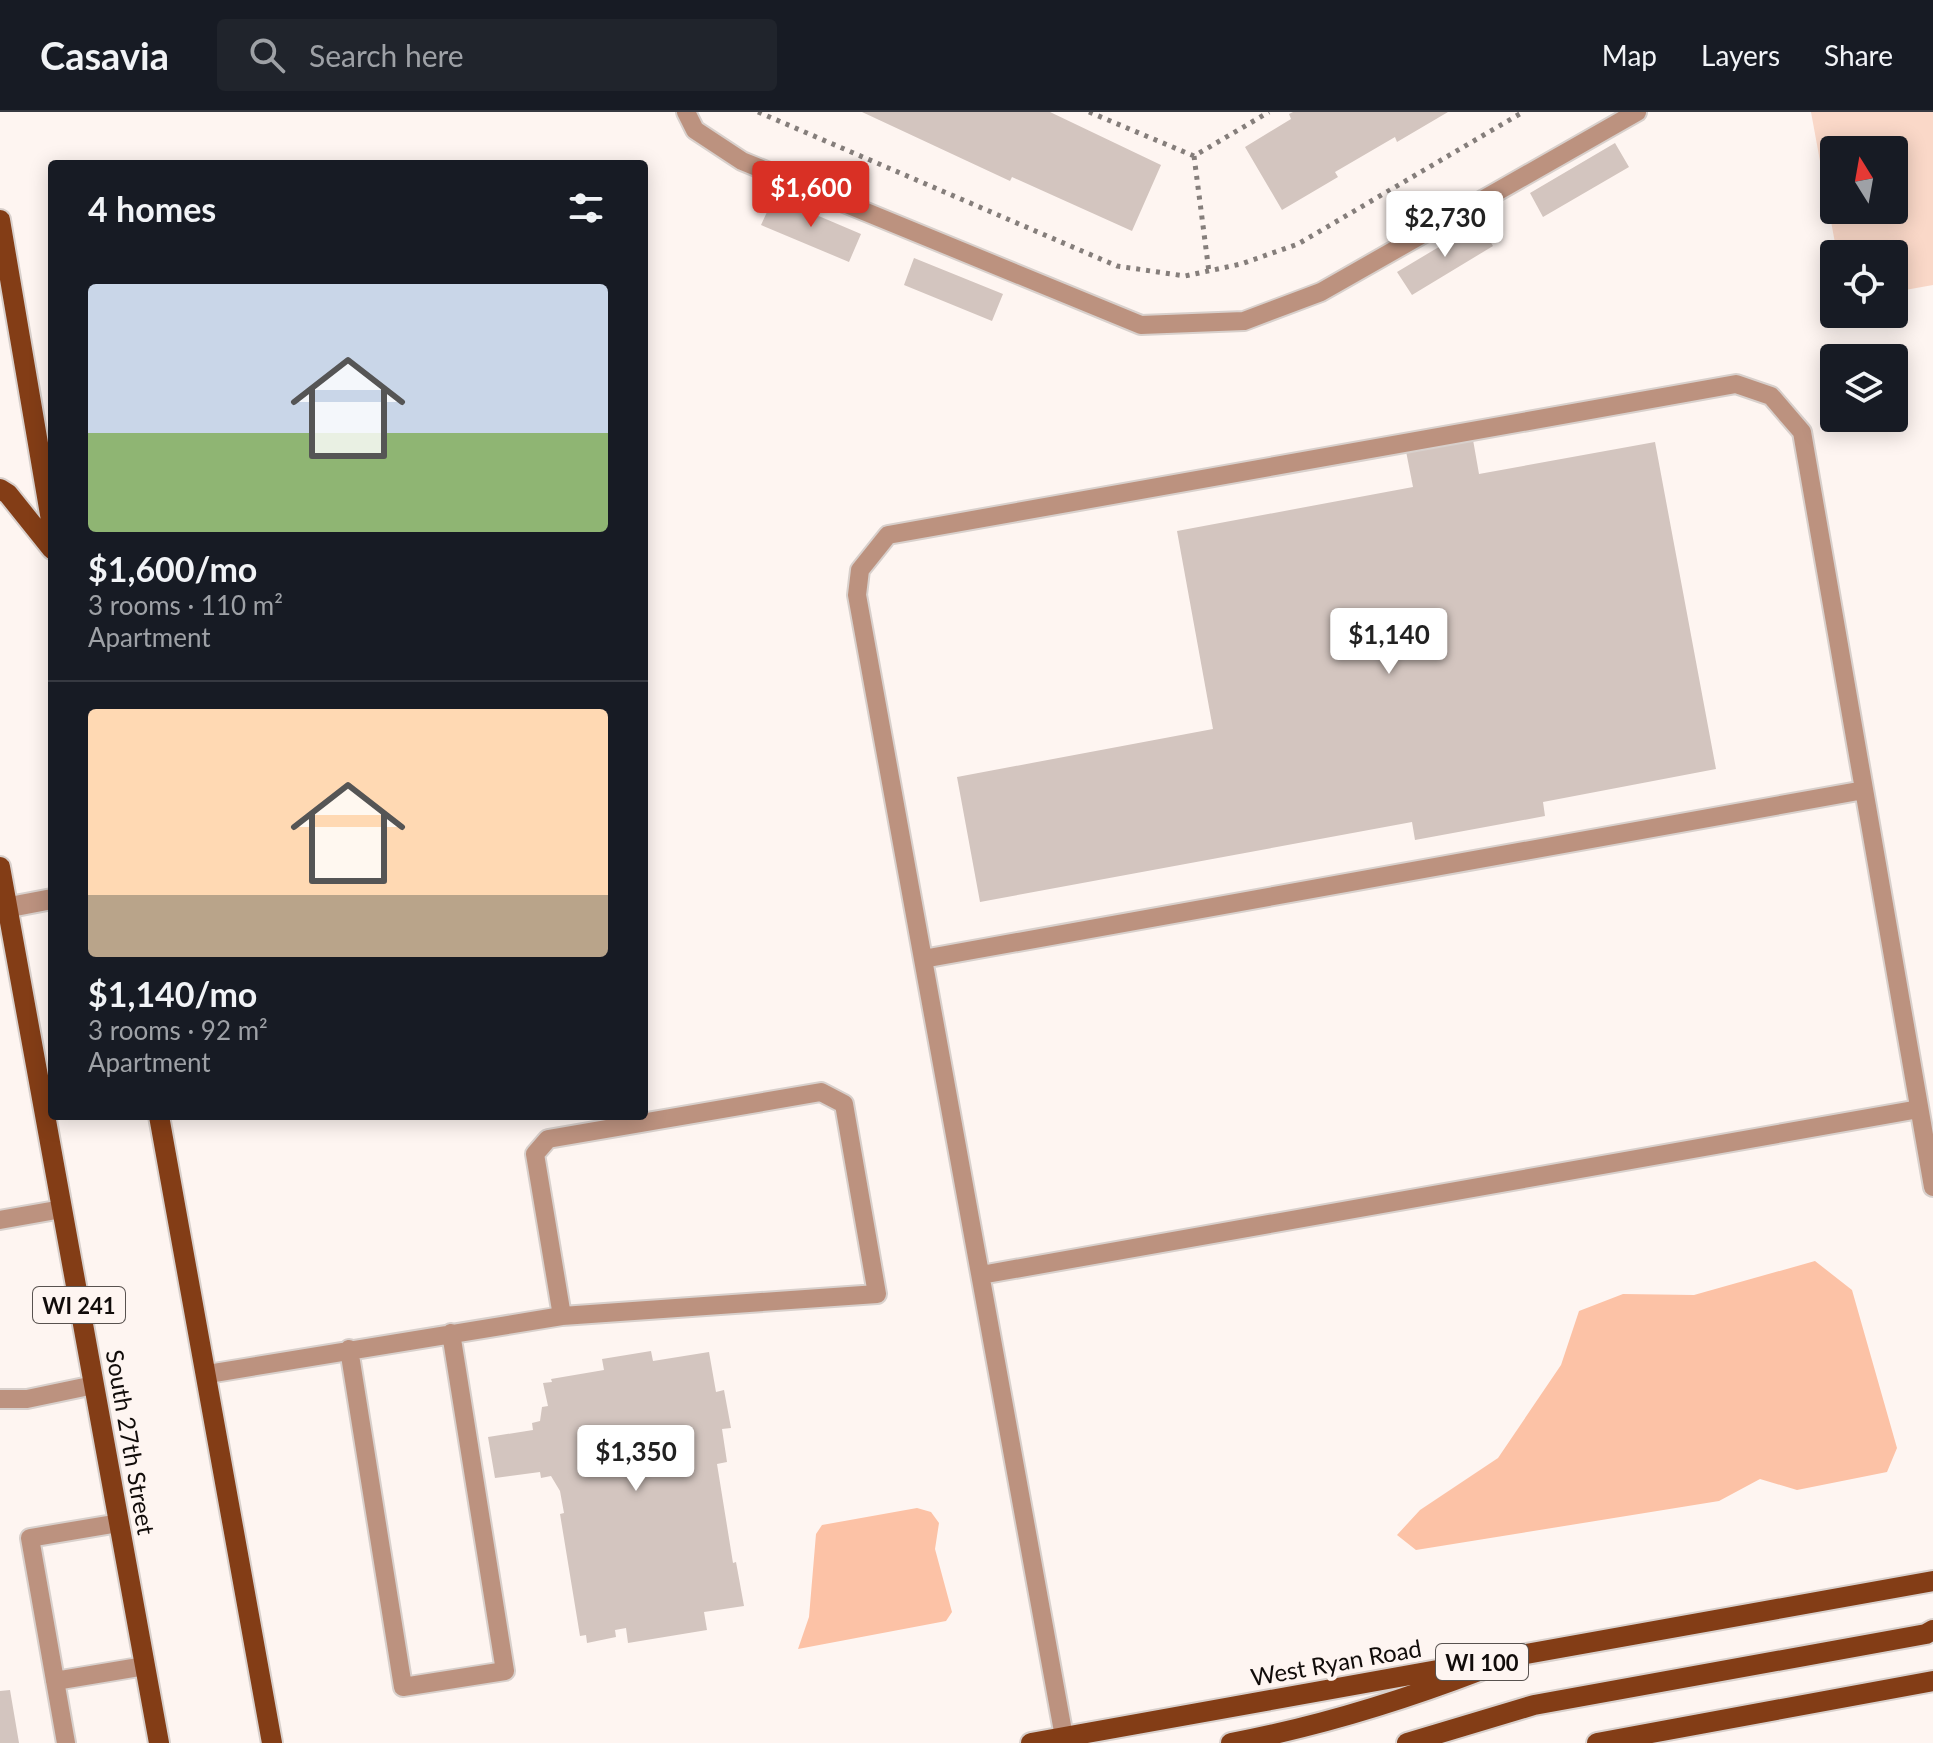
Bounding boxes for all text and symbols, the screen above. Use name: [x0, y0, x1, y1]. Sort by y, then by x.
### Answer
search box: [217, 19, 777, 91]
text: Casavia: [40, 32, 169, 78]
icon: search: [245, 33, 289, 77]
text: Search here: [309, 37, 464, 73]
text: Map: [1602, 38, 1657, 72]
text: Layers: [1701, 38, 1780, 72]
text: Share: [1824, 38, 1893, 72]
north arrow: [1820, 136, 1908, 224]
map controls: [1820, 136, 1908, 432]
pin: $1,600: [746, 161, 876, 229]
text: $1,600: [770, 171, 852, 203]
icon: filters: [564, 186, 608, 230]
text: 4 homes: [88, 188, 216, 229]
pin: $2,730: [1380, 191, 1510, 259]
text: $2,730: [1404, 201, 1486, 233]
button: locate: [1820, 240, 1908, 328]
icon: home: [276, 336, 420, 480]
button: layers: [1820, 344, 1908, 432]
text: $1,600/mo: [88, 548, 257, 589]
text: 3 rooms · 110 m²: [88, 589, 283, 621]
pin: $1,140: [1324, 608, 1454, 676]
text: $1,140: [1348, 618, 1430, 650]
text: Apartment: [88, 621, 211, 653]
icon: home: [276, 761, 420, 905]
text: $1,140/mo: [88, 973, 257, 1014]
text: 3 rooms · 92 m²: [88, 1014, 268, 1046]
text: Apartment: [88, 1046, 211, 1078]
road number: WI 241: [33, 1287, 125, 1323]
street label: South 27th Street: [100, 1347, 162, 1537]
pin: $1,350: [571, 1425, 701, 1493]
text: $1,350: [595, 1435, 677, 1467]
street label: West Ryan Road: [1248, 1633, 1424, 1691]
road number: WI 100: [1436, 1644, 1528, 1680]

